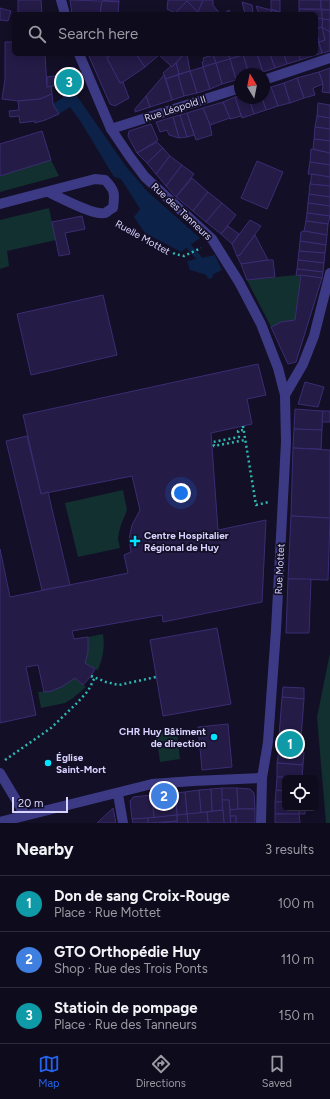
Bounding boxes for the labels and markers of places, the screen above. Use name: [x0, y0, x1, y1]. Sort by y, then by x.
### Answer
pin: 3: [56, 67, 82, 97]
place label: Centre Hospitalier Régional de Huy: [144, 529, 229, 554]
marker: Centre Hospitalier Régional de Huy: [129, 535, 141, 547]
place label: CHR Huy Bâtiment de direction: [119, 725, 206, 750]
pin: 1: [277, 729, 303, 759]
marker: CHR Huy Bâtiment de direction: [209, 732, 219, 742]
place label: Église Saint-Mort: [56, 751, 106, 776]
marker: Église Saint-Mort: [43, 758, 53, 768]
pin: 2: [151, 781, 177, 811]

